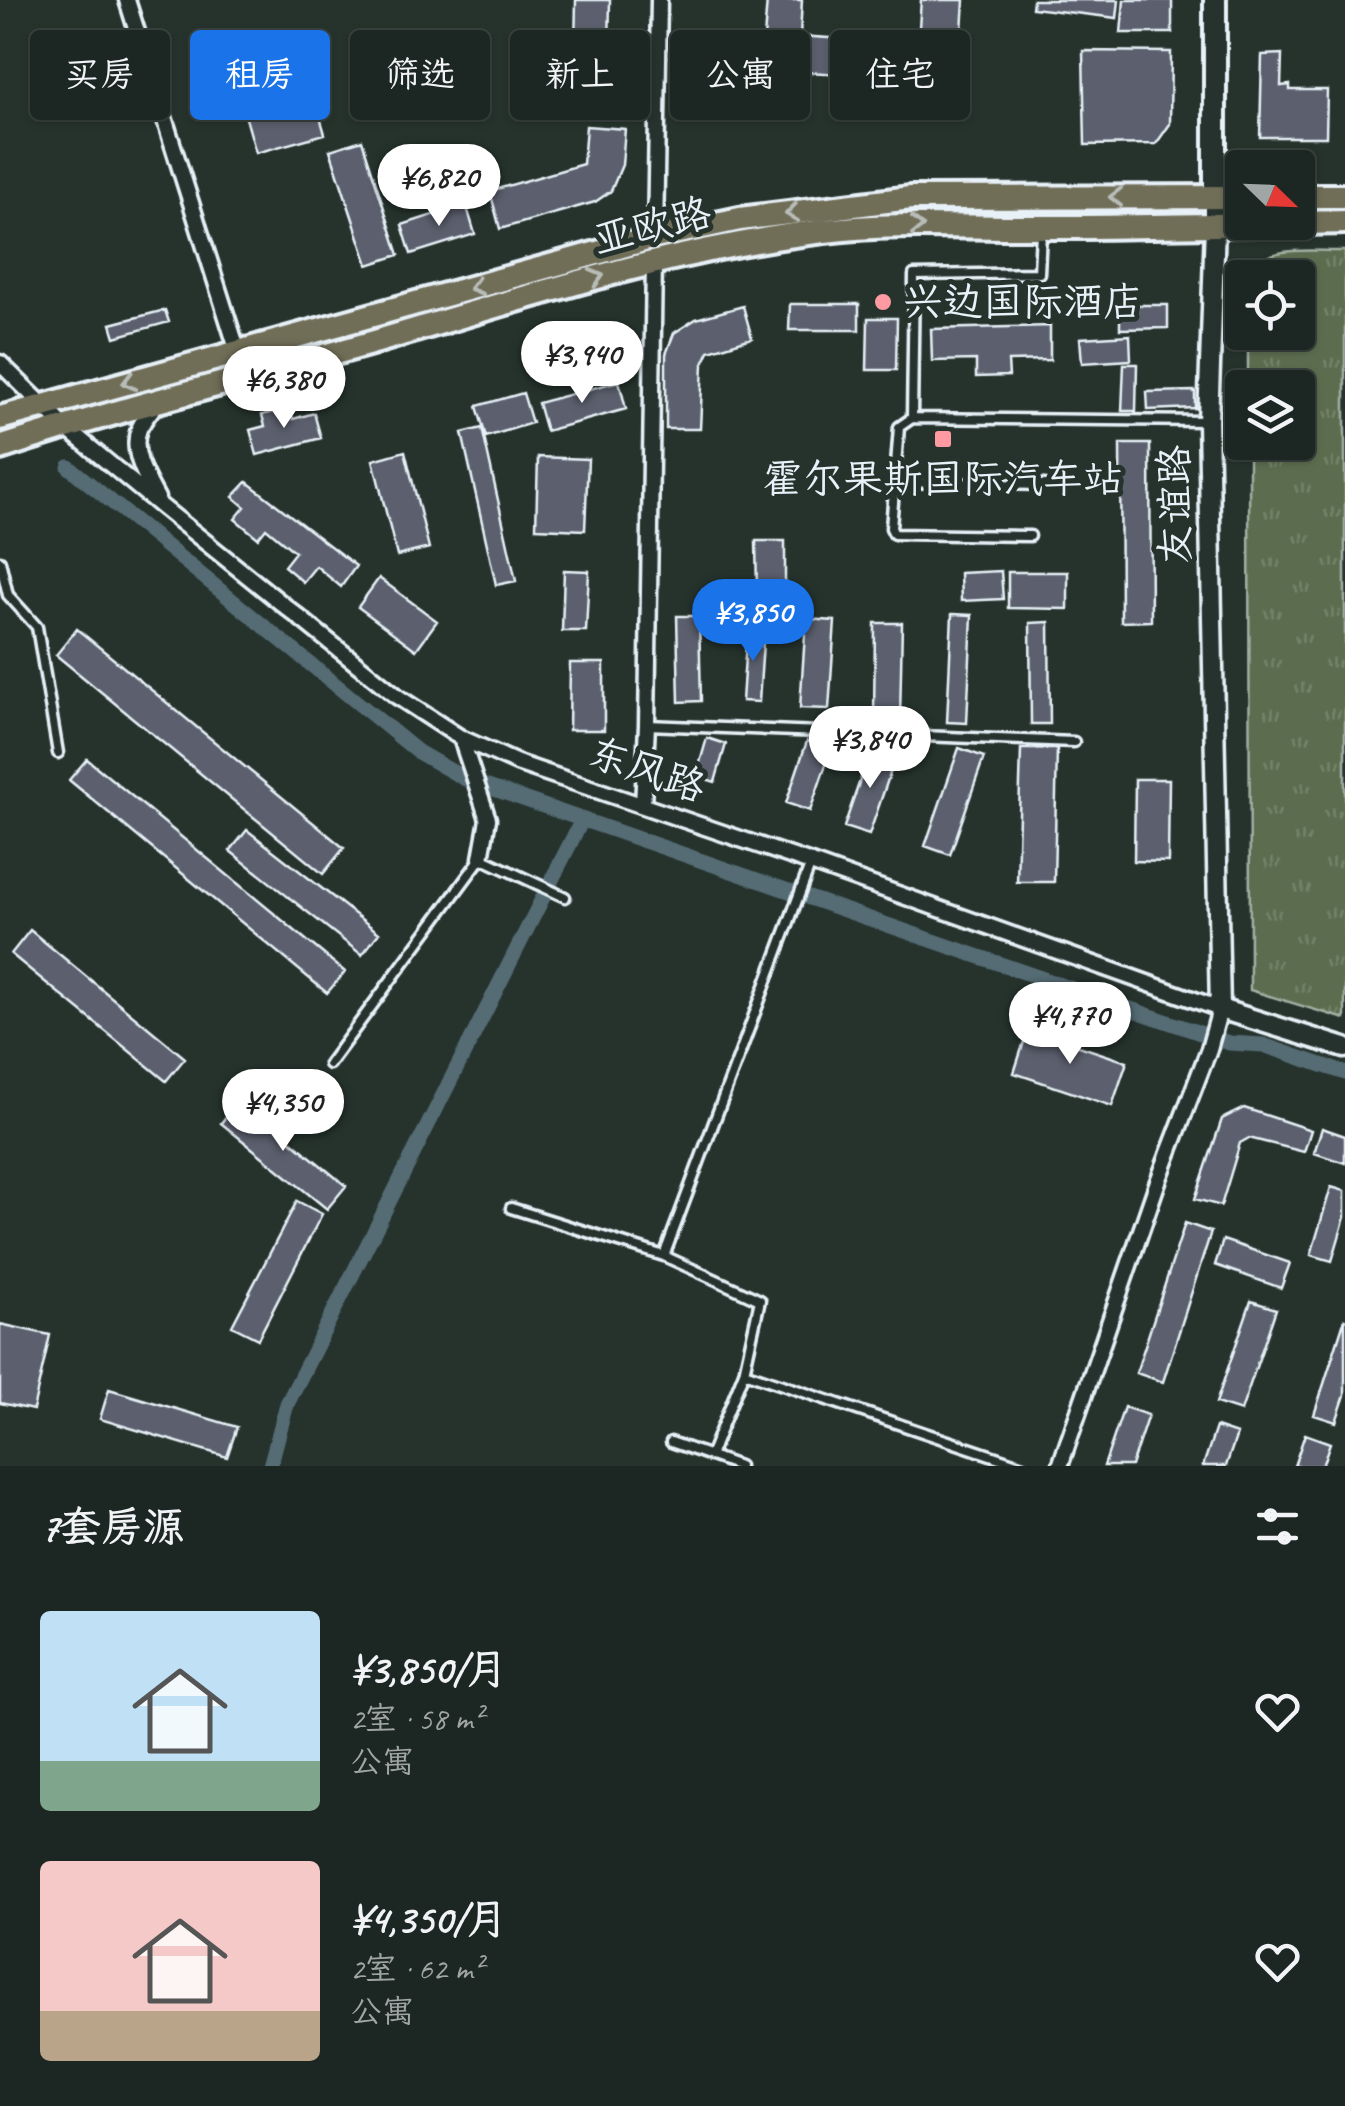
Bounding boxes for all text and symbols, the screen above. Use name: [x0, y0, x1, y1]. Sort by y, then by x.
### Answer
chip: 买房: [30, 30, 170, 120]
chip: 租房: [190, 30, 330, 120]
chip: 筛选: [350, 30, 490, 120]
chip: 新上: [510, 30, 650, 120]
chip: 公寓: [670, 30, 810, 120]
chip: 住宅: [830, 30, 970, 120]
pin: ¥6,820: [358, 144, 520, 229]
north arrow: [1225, 150, 1315, 240]
map controls: [1225, 150, 1315, 460]
text: ¥6,820: [399, 156, 479, 197]
one-way arrow: [1108, 186, 1124, 208]
street label: 亚欧路: [588, 187, 716, 265]
one-way arrow: [784, 201, 801, 222]
one-way arrow: [910, 215, 925, 237]
button: locate: [1225, 260, 1315, 350]
one-way arrow: [588, 268, 605, 289]
one-way arrow: [468, 275, 485, 296]
place label: 兴边国际酒店: [903, 277, 1143, 327]
marker: 兴边国际酒店: [872, 291, 894, 313]
pin: ¥3,940: [501, 321, 663, 406]
text: ¥3,940: [543, 333, 621, 374]
pin: ¥6,380: [203, 346, 365, 431]
text: ¥6,380: [244, 358, 324, 399]
button: layers: [1225, 370, 1315, 460]
one-way arrow: [121, 371, 138, 392]
marker: 霍尔果斯国际汽车站: [932, 428, 954, 450]
street label: 友谊路: [1149, 445, 1201, 565]
place label: 霍尔果斯国际汽车站: [763, 454, 1123, 504]
pin: ¥3,850: [672, 579, 834, 664]
text: ¥3,850: [714, 591, 792, 632]
pin: ¥3,840: [789, 706, 951, 791]
text: ¥3,840: [831, 718, 909, 759]
street label: 东风路: [582, 727, 712, 813]
pin: ¥4,770: [989, 982, 1151, 1067]
text: ¥4,770: [1031, 994, 1109, 1035]
pin: ¥4,350: [202, 1069, 364, 1154]
text: ¥4,350: [244, 1081, 322, 1122]
icon: filters: [1250, 1499, 1305, 1554]
text: 7套房源: [40, 1501, 185, 1554]
text: ¥3,850/月: [350, 1643, 508, 1696]
icon: home: [120, 1651, 240, 1771]
icon: heart: [1250, 1684, 1305, 1739]
text: 2室 · 58 m²: [350, 1698, 483, 1739]
text: 公寓: [350, 1741, 414, 1782]
text: ¥4,350/月: [350, 1893, 508, 1946]
icon: home: [120, 1901, 240, 2021]
icon: heart: [1250, 1934, 1305, 1989]
text: 2室 · 62 m²: [350, 1948, 483, 1989]
text: 公寓: [350, 1991, 414, 2032]

